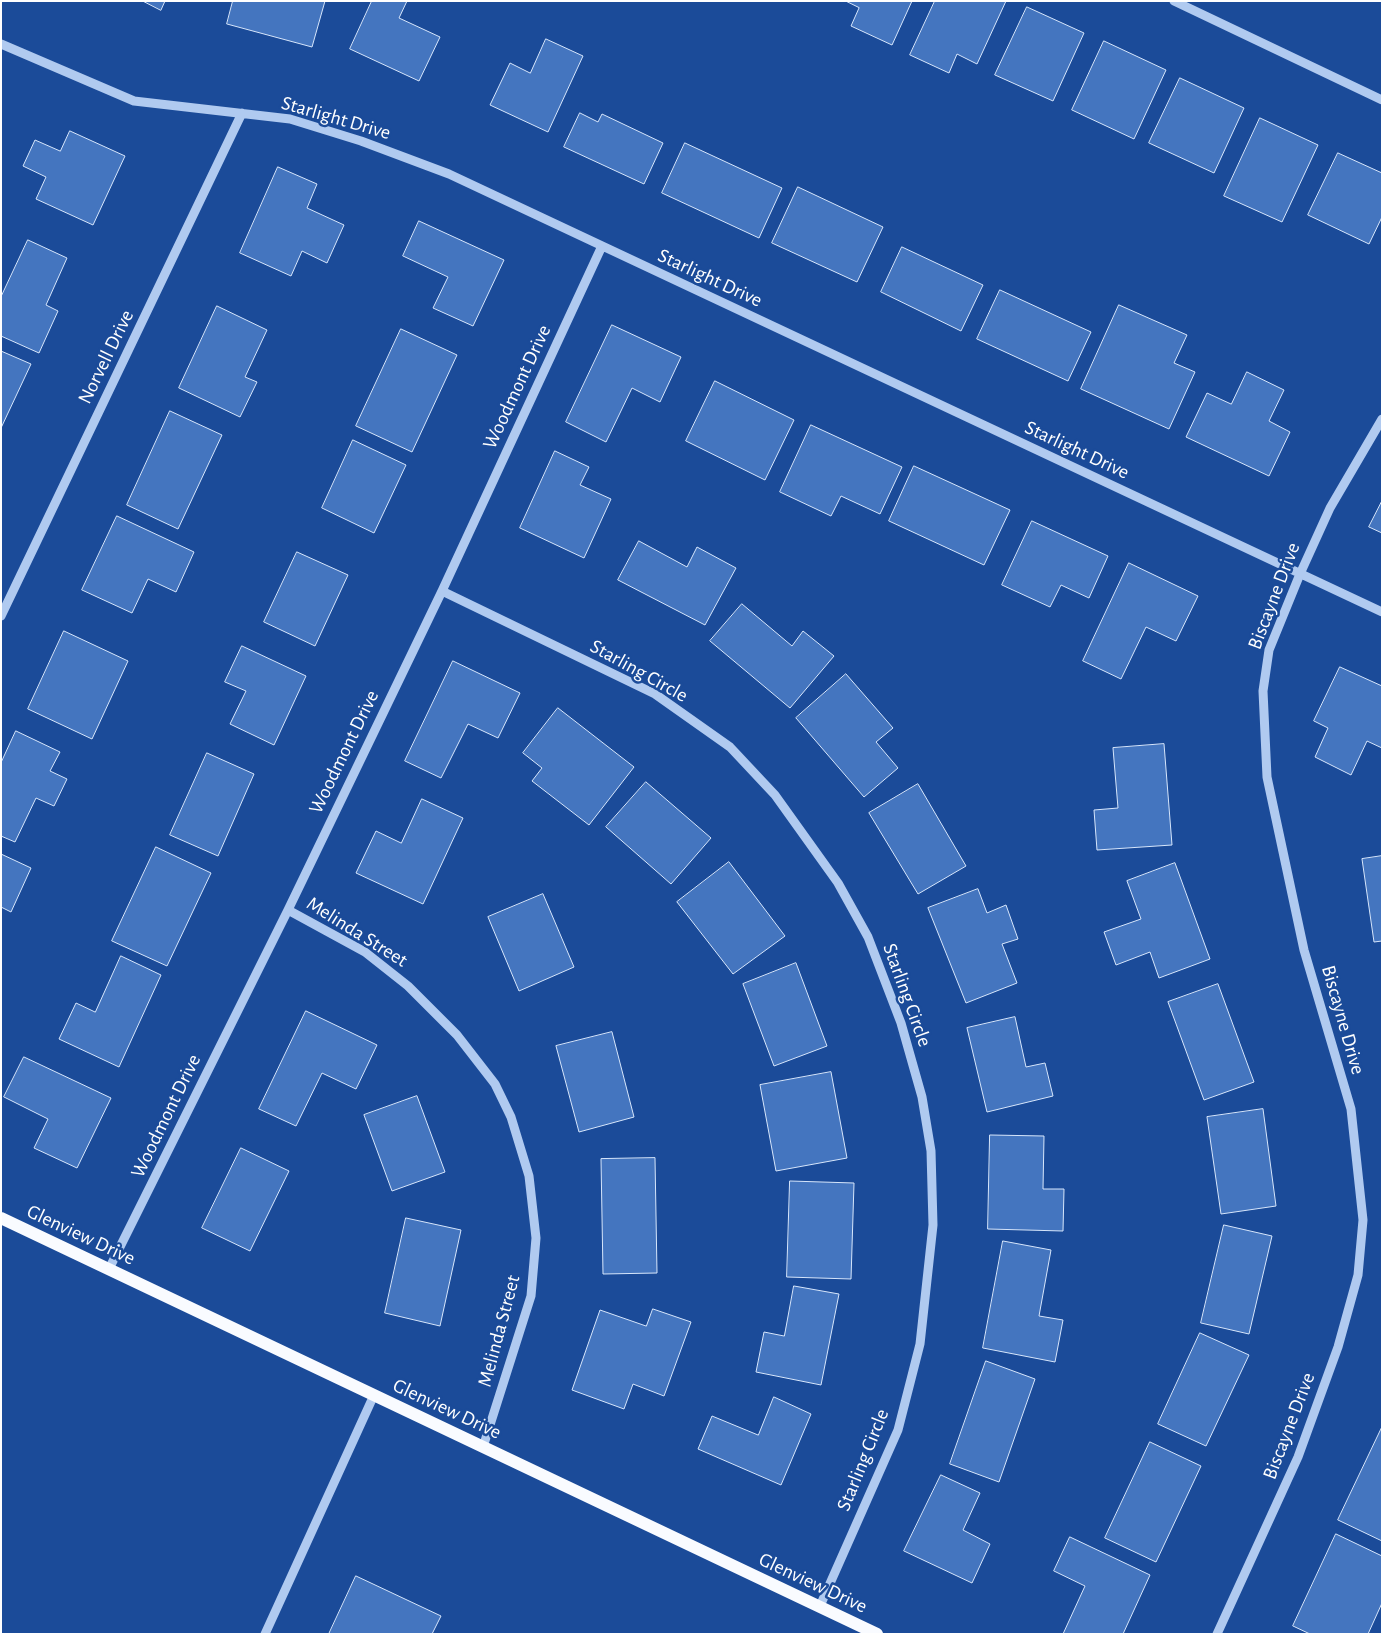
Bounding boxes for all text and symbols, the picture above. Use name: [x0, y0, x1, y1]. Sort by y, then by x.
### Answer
street label: Starlight Drive: [279, 91, 393, 145]
street label: Starlight Drive: [654, 243, 766, 313]
street label: Norvell Drive: [73, 306, 139, 408]
street label: Woodmont Drive: [478, 321, 556, 453]
street label: Starlight Drive: [1021, 415, 1133, 485]
street label: Biscayne Drive: [1243, 539, 1305, 653]
street label: Starling Circle: [586, 634, 692, 708]
street label: Woodmont Drive: [304, 686, 384, 818]
street label: Melinda Street: [302, 891, 412, 973]
street label: Starling Circle: [877, 940, 937, 1050]
street label: Biscayne Drive: [1316, 963, 1370, 1077]
street label: Woodmont Drive: [126, 1050, 206, 1182]
street label: Glenview Drive: [23, 1199, 139, 1271]
street label: Melinda Street: [473, 1273, 525, 1389]
street label: Biscayne Drive: [1258, 1369, 1320, 1483]
street label: Glenview Drive: [389, 1373, 505, 1445]
street label: Starling Circle: [832, 1405, 894, 1515]
street label: Glenview Drive: [755, 1547, 871, 1619]

